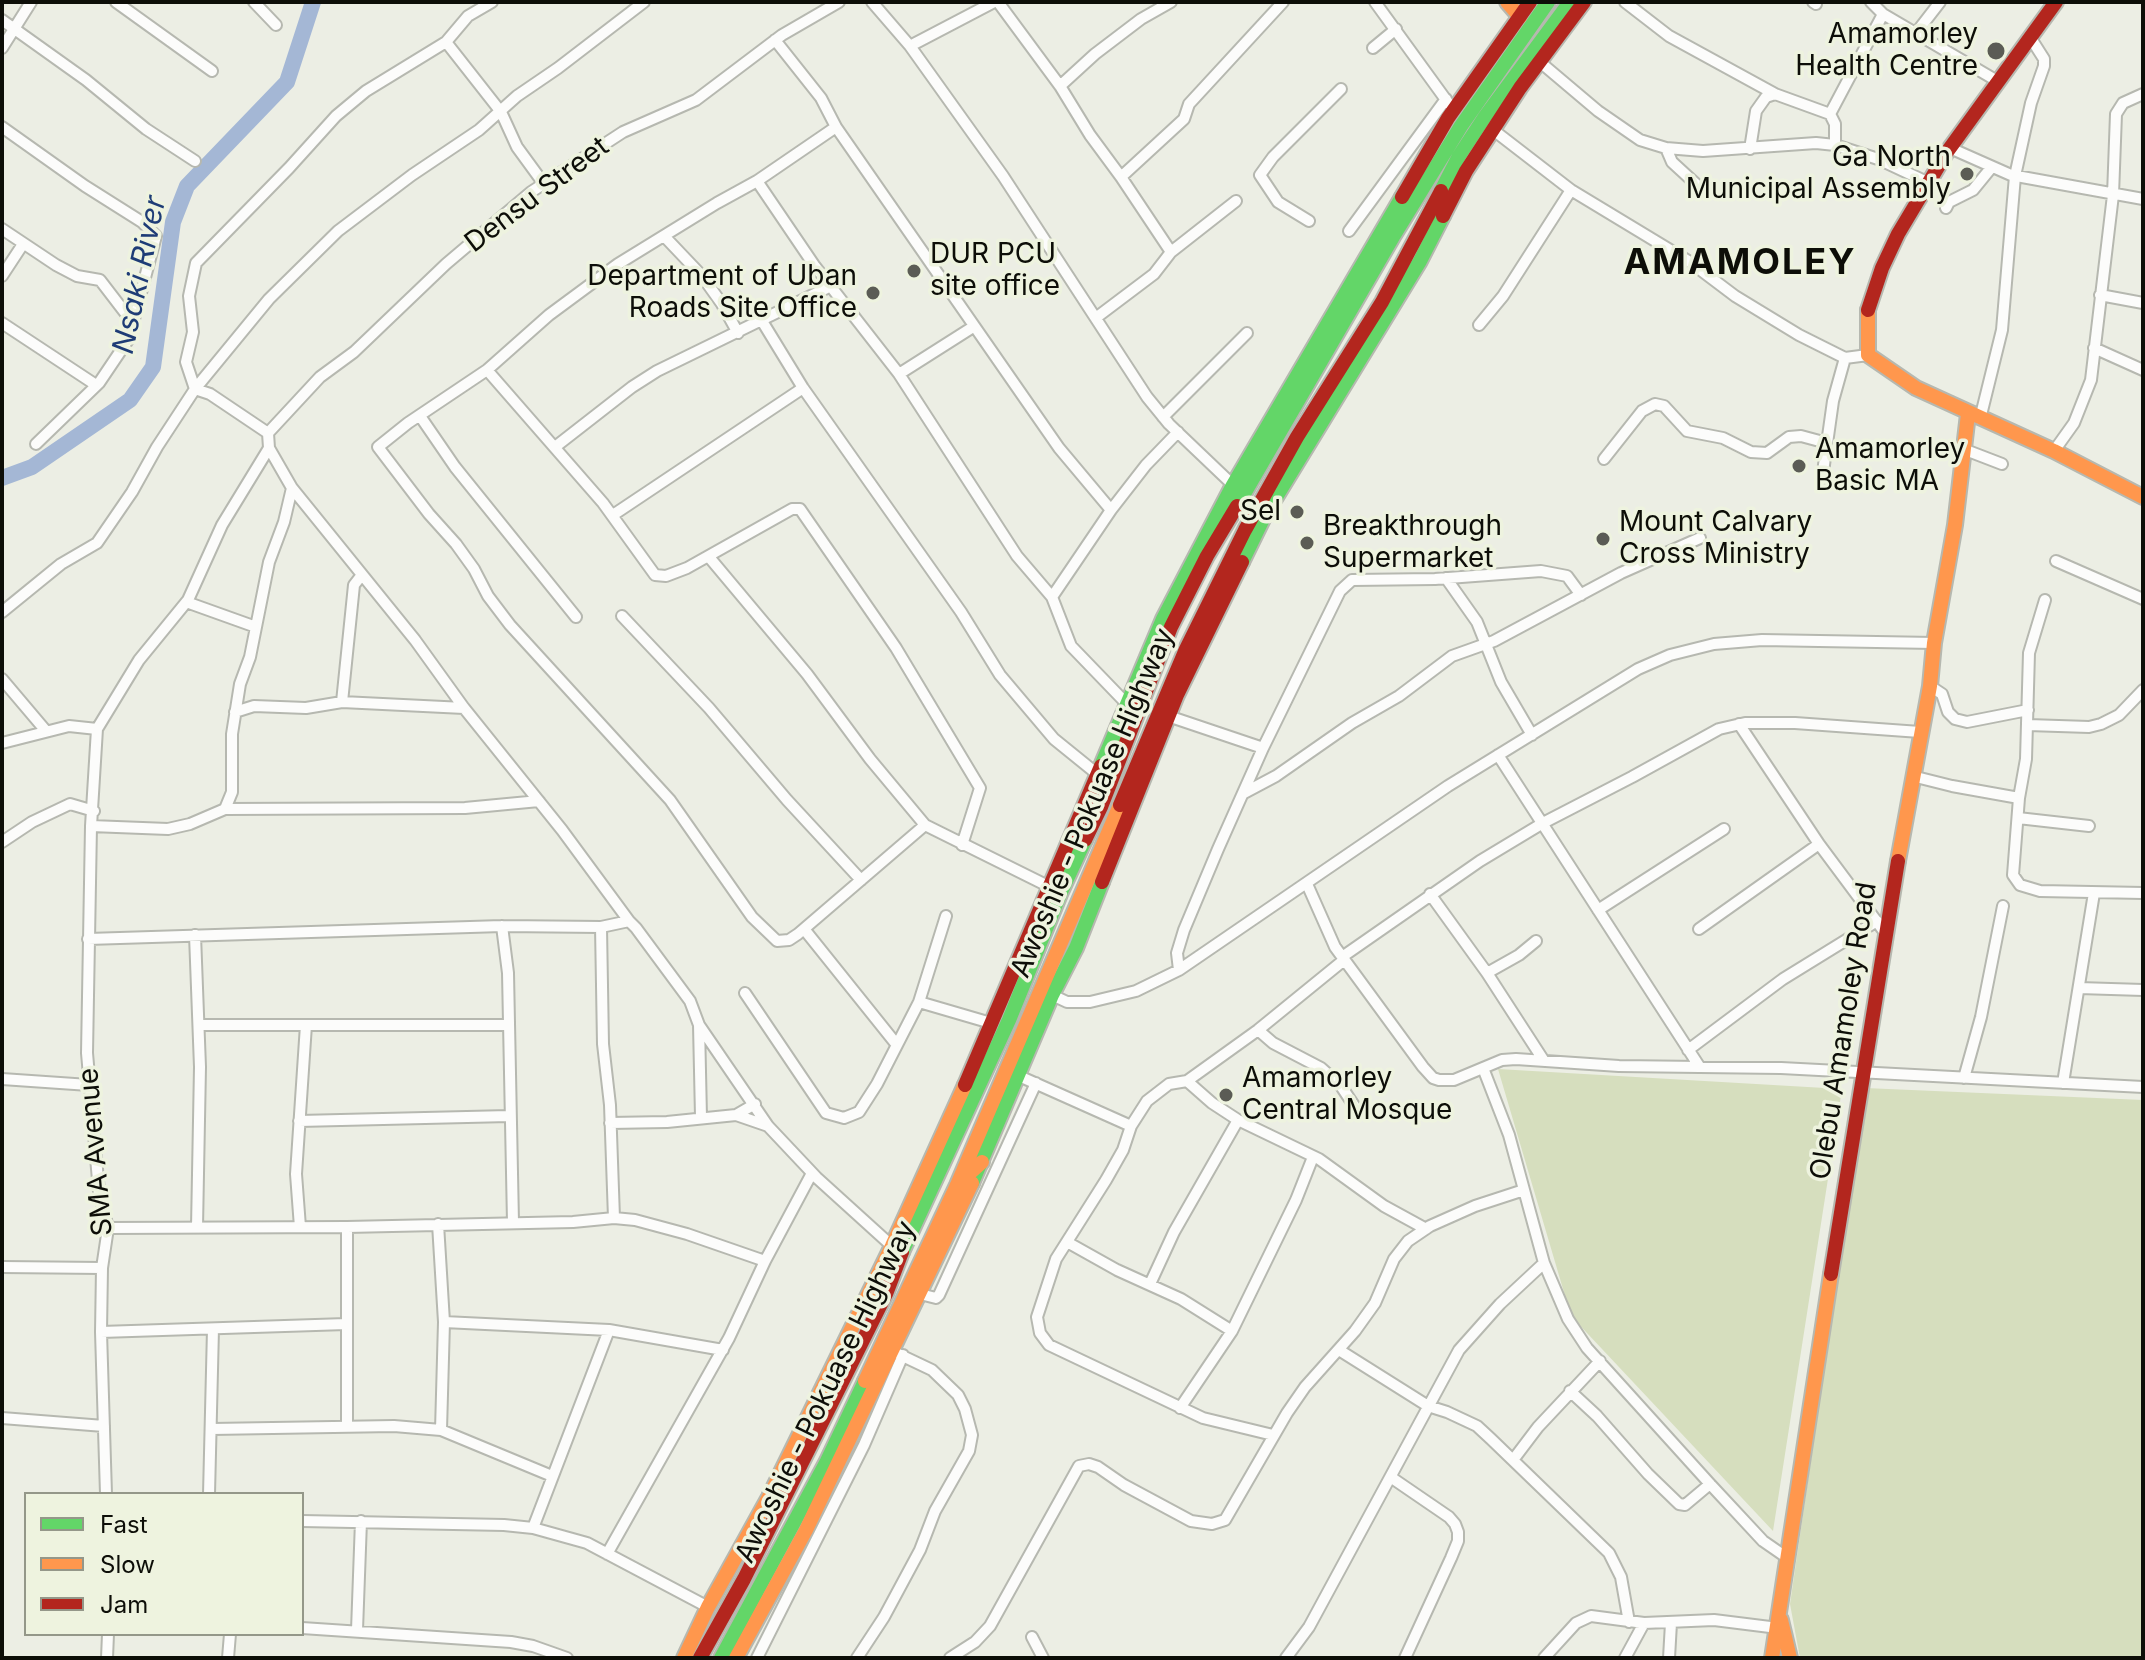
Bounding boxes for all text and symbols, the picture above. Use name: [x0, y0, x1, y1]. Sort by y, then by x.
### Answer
place label: Amamorley Health Centre: [1795, 18, 1978, 84]
marker: Amamorley Health Centre: [1985, 40, 2007, 62]
street label: Densu Street: [458, 130, 616, 260]
place label: Ga North Municipal Assembly: [1686, 141, 1951, 207]
marker: Ga North Municipal Assembly: [1958, 165, 1976, 183]
water label: Nsaki River: [106, 193, 174, 357]
place label: DUR PCU site office: [930, 238, 1060, 304]
district label: AMAMOLEY: [1623, 241, 1857, 285]
place label: Department of Uban Roads Site Office: [587, 260, 857, 326]
marker: DUR PCU site office: [905, 262, 923, 280]
marker: Department of Uban Roads Site Office: [864, 284, 882, 302]
place label: Amamorley Basic MA: [1815, 433, 1965, 499]
marker: Amamorley Basic MA: [1790, 457, 1808, 475]
place label: Sel: [1240, 495, 1281, 529]
marker: Sel: [1288, 503, 1306, 521]
place label: Mount Calvary Cross Ministry: [1619, 506, 1812, 572]
place label: Breakthrough Supermarket: [1323, 510, 1502, 576]
marker: Mount Calvary Cross Ministry: [1594, 530, 1612, 548]
marker: Breakthrough Supermarket: [1298, 534, 1316, 552]
street label: Awoshie - Pokuase Highway: [1004, 623, 1182, 983]
street label: Olebu Amamoley Road: [1804, 880, 1884, 1182]
place label: Amamorley Central Mosque: [1242, 1062, 1452, 1128]
street label: SMA Avenue: [72, 1066, 120, 1238]
marker: Amamorley Central Mosque: [1217, 1086, 1235, 1104]
street label: Awoshie - Pokuase Highway: [728, 1216, 924, 1568]
legend: [24, 1492, 304, 1636]
text: Fast: [100, 1510, 148, 1539]
text: Slow: [100, 1550, 155, 1579]
text: Jam: [100, 1590, 148, 1619]

